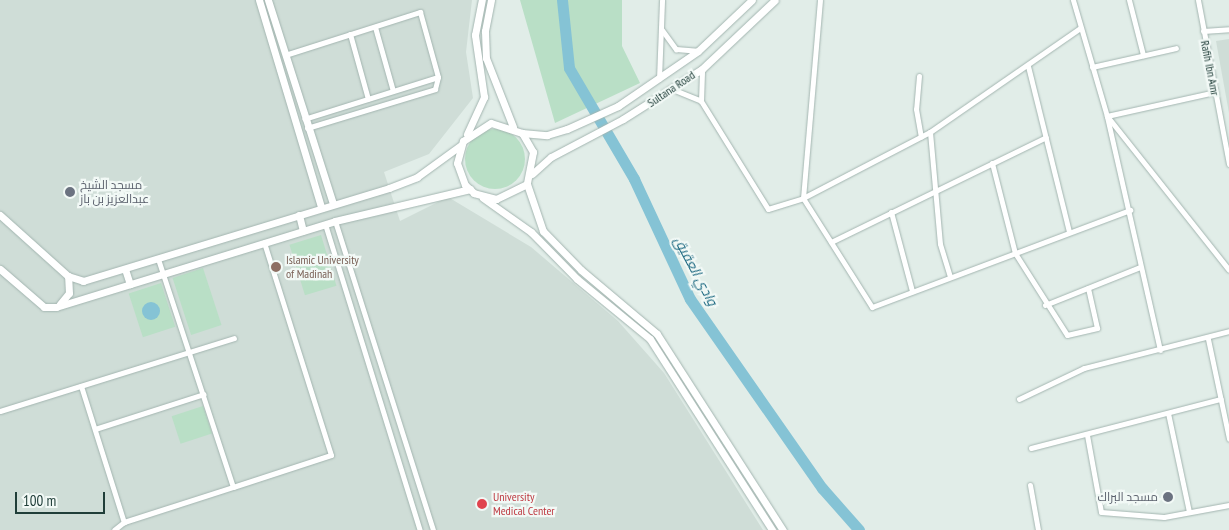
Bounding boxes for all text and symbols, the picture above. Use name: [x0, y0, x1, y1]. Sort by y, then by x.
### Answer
street label: Rafih Ibn Amr: [1198, 39, 1222, 97]
street label: Sultana Road: [644, 68, 698, 110]
place label: مسجد الشيخ عبدالعزيز بن باز: [80, 178, 149, 206]
marker: مسجد الشيخ عبدالعزيز بن باز: [64, 186, 76, 198]
water label: وادي العقيق: [671, 234, 721, 308]
place label: Islamic University of Madinah: [286, 253, 359, 281]
marker: Islamic University of Madinah: [270, 261, 282, 273]
scale bar: [18, 482, 108, 514]
place label: University Medical Center: [493, 490, 555, 518]
place label: مسجد البراك: [1097, 490, 1158, 504]
text: 100 m: [23, 491, 56, 510]
marker: مسجد البراك: [1162, 491, 1174, 503]
marker: University Medical Center: [475, 497, 489, 511]

